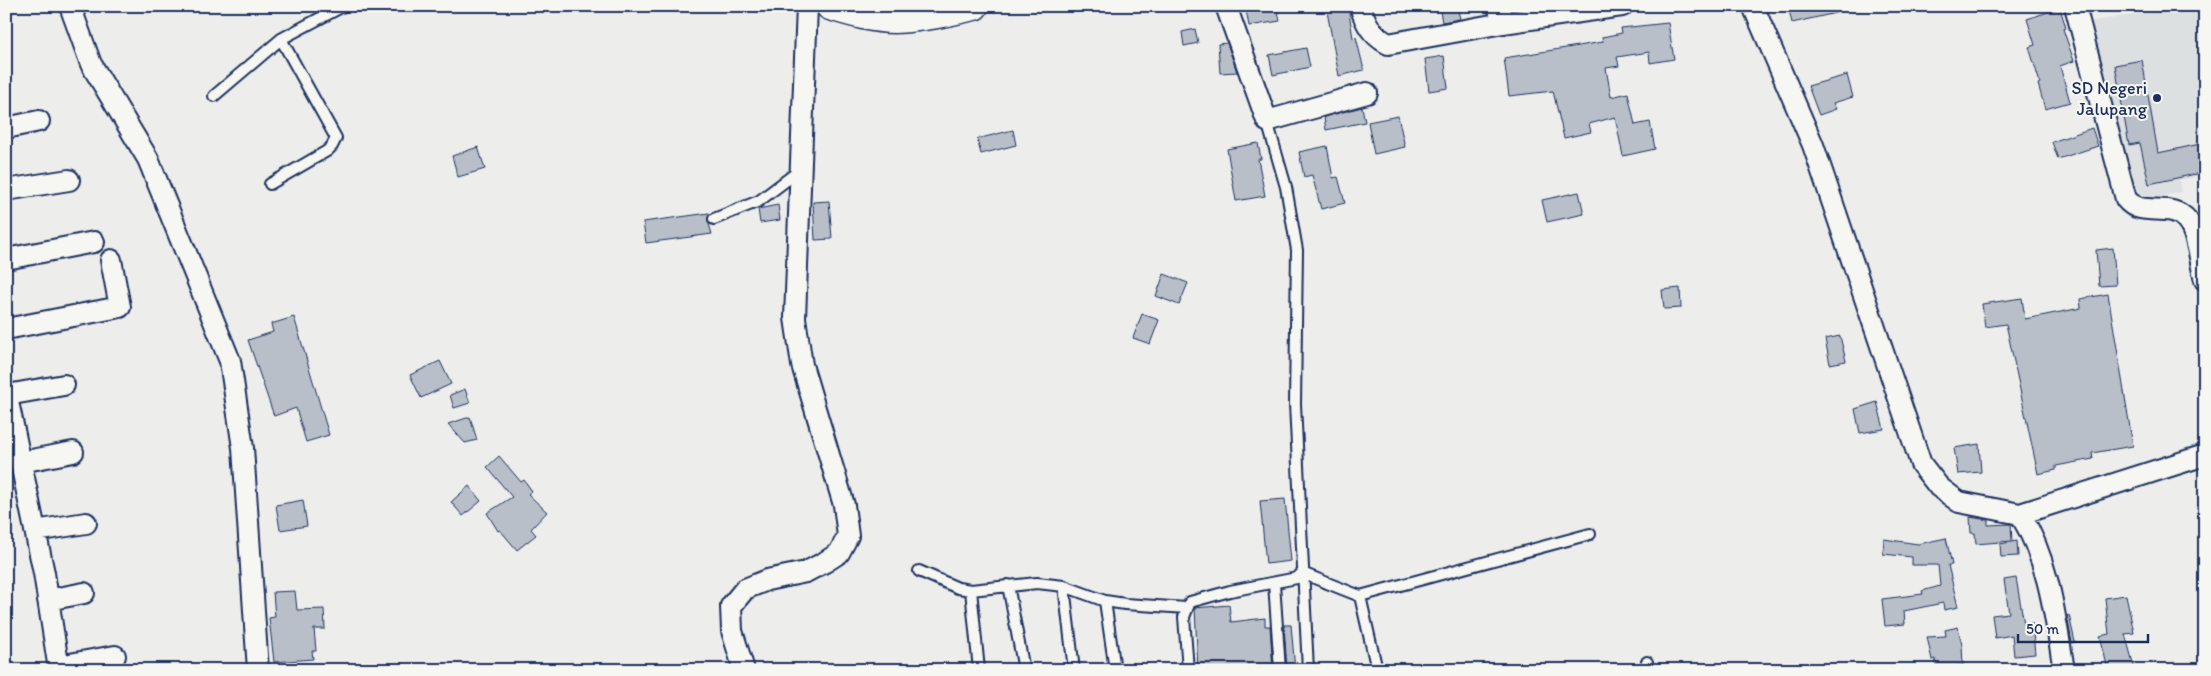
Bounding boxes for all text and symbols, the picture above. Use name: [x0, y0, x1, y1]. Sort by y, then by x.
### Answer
place label: SD Negeri Jalupang: [2072, 77, 2148, 120]
marker: SD Negeri Jalupang: [2151, 92, 2163, 104]
scale bar: [2018, 611, 2148, 643]
text: 50 m: [2026, 620, 2059, 638]

